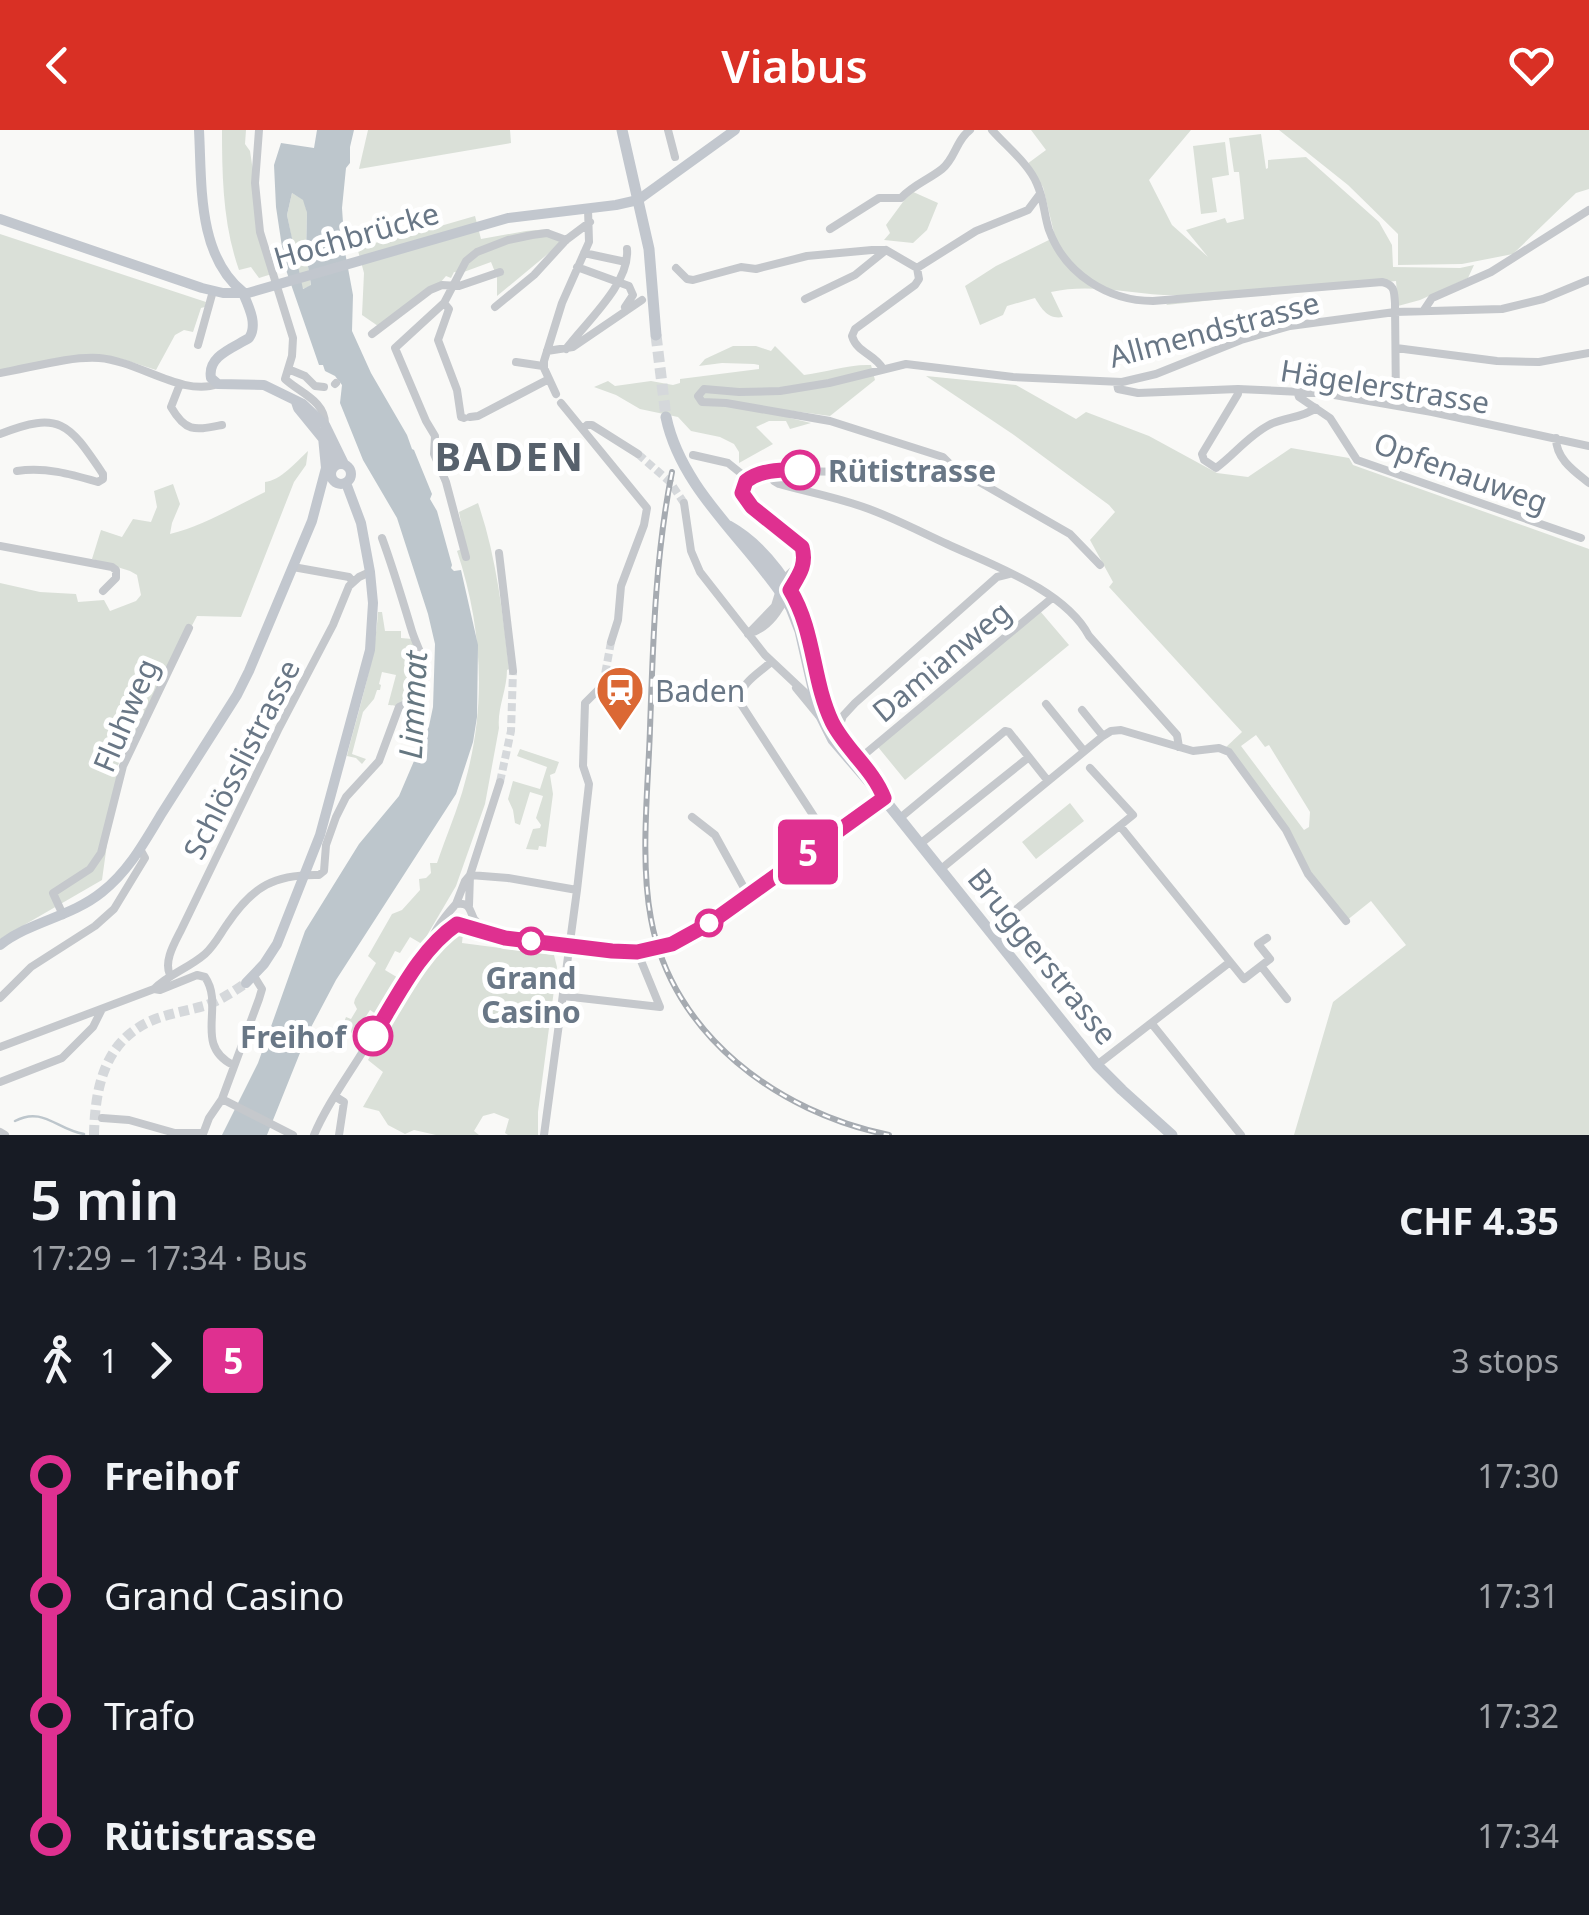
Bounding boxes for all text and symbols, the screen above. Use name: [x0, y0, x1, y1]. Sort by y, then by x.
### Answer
text: Viabus: [721, 35, 868, 96]
icon: back: [30, 38, 85, 93]
icon: heart: [1504, 38, 1559, 93]
street label: Hochbrücke: [269, 192, 443, 278]
street label: Allmendstrasse: [1104, 281, 1324, 377]
street label: Hägelerstrasse: [1278, 349, 1492, 423]
street label: Opfenauweg: [1368, 422, 1554, 522]
district label: BADEN: [435, 428, 585, 483]
place label: Rütistrasse: [828, 450, 996, 491]
marker: Rütistrasse: [781, 451, 819, 489]
street label: Damianweg: [863, 591, 1019, 731]
water label: Limmat: [388, 648, 436, 760]
street label: Fluhweg: [83, 652, 167, 778]
street label: Schlösslistrasse: [173, 652, 309, 866]
station icon: Baden: [594, 664, 646, 732]
place label: Baden: [655, 670, 745, 711]
line badge: 5: [776, 820, 840, 884]
text: 5: [798, 829, 818, 876]
street label: Bruggerstrasse: [959, 859, 1127, 1053]
unlabelled marker: [696, 910, 722, 936]
marker: Grand Casino: [518, 928, 544, 954]
place label: Grand Casino: [481, 957, 581, 1032]
place label: Freihof: [240, 1016, 347, 1057]
marker: Freihof: [354, 1017, 392, 1055]
text: 5 min: [30, 1161, 179, 1236]
text: CHF 4.35: [1399, 1194, 1559, 1246]
text: 17:29 – 17:34 · Bus: [30, 1236, 307, 1279]
icon: walk: [30, 1333, 85, 1388]
icon: forward: [133, 1333, 188, 1388]
text: 5: [223, 1337, 243, 1384]
text: 1: [100, 1339, 118, 1382]
text: 3 stops: [1451, 1339, 1559, 1382]
text: Freihof: [104, 1449, 238, 1501]
text: 17:30: [1477, 1454, 1559, 1497]
text: Grand Casino: [104, 1569, 344, 1621]
text: 17:31: [1477, 1574, 1559, 1617]
text: Trafo: [104, 1689, 196, 1741]
text: 17:32: [1477, 1694, 1559, 1737]
text: Rütistrasse: [104, 1809, 317, 1861]
text: 17:34: [1477, 1814, 1559, 1857]

